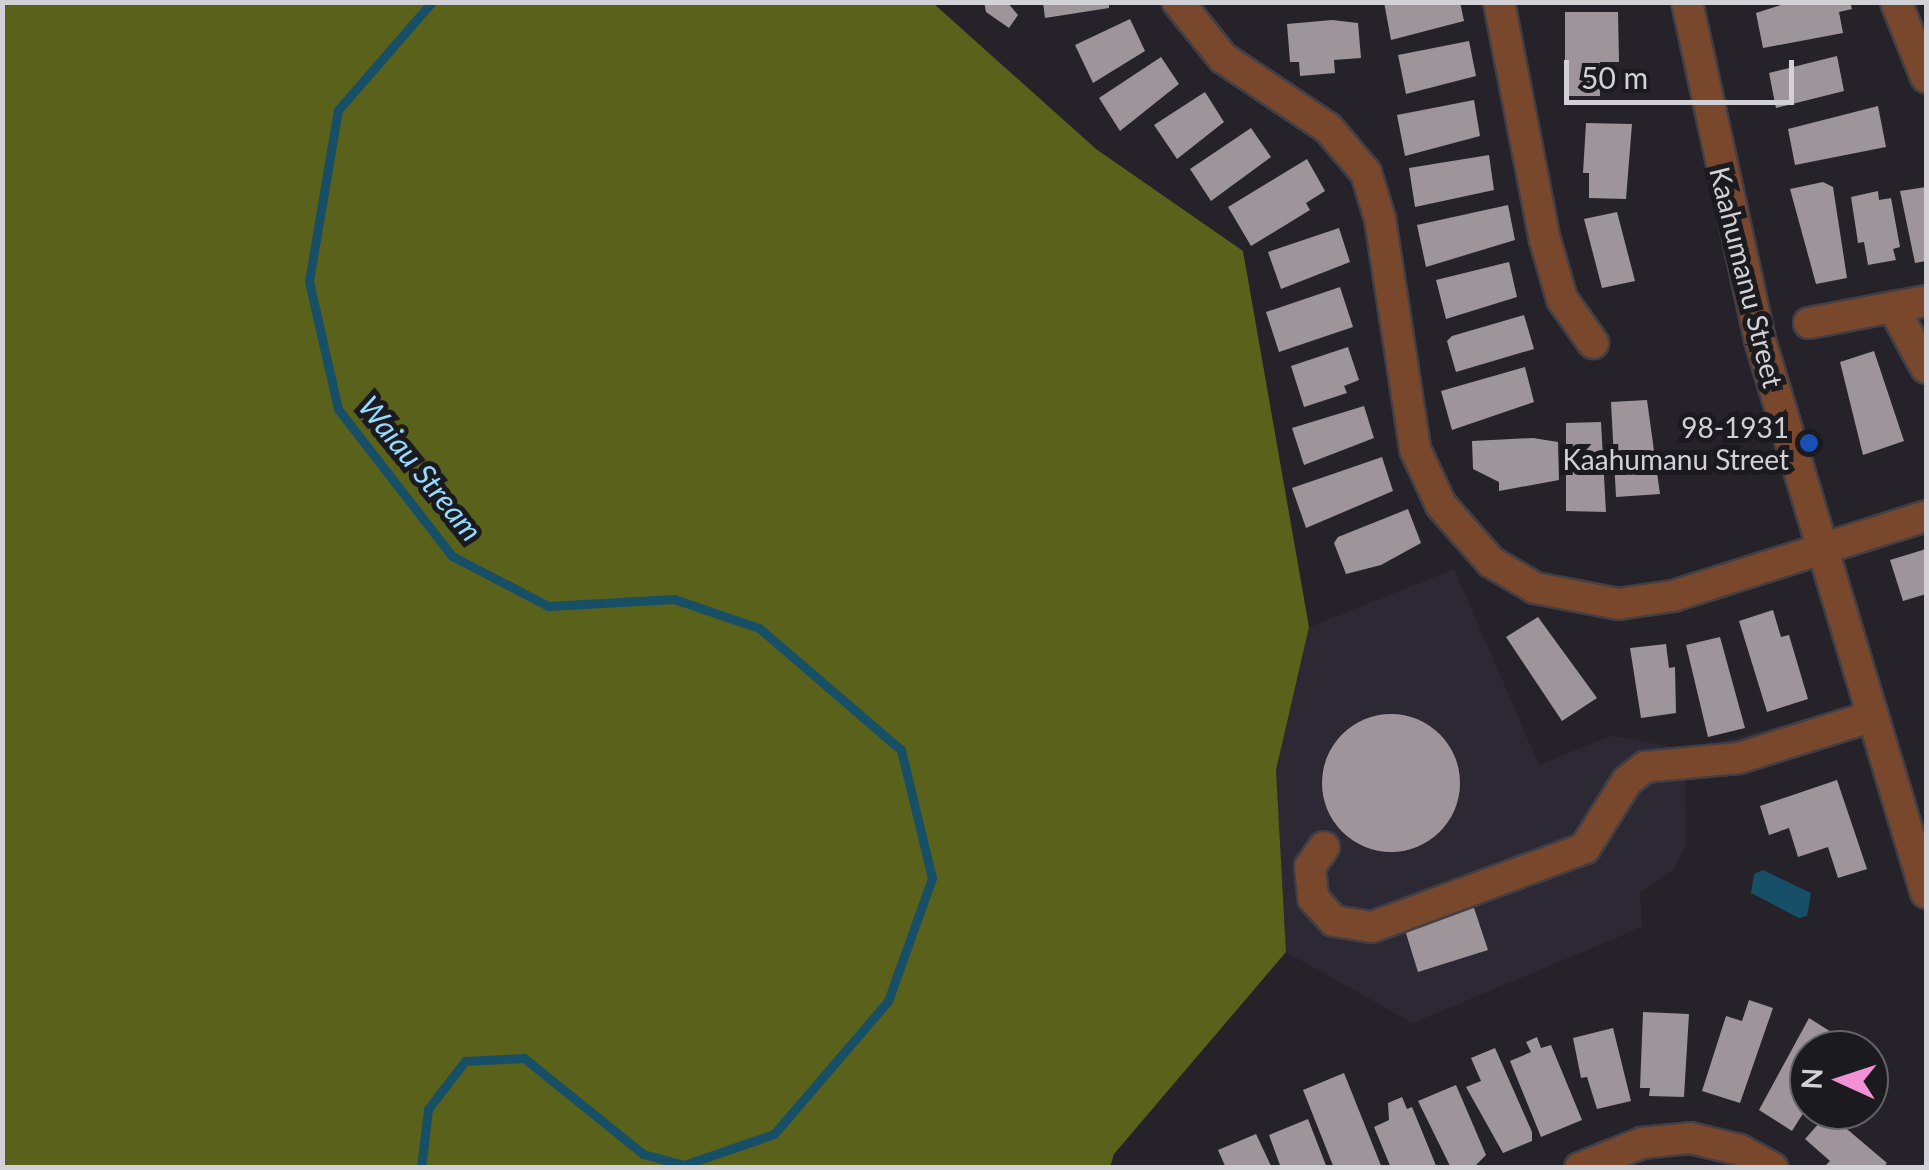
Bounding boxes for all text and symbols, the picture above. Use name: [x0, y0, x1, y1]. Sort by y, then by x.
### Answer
scale bar: [1569, 40, 1799, 102]
text: 50 m: [1581, 59, 1648, 95]
street label: Kaahumanu Street: [1703, 163, 1791, 391]
water label: Waiau Stream: [352, 388, 490, 548]
place label: 98-1931 Kaahumanu Street: [1562, 410, 1789, 476]
marker: 98-1931 Kaahumanu Street: [1798, 432, 1820, 454]
north arrow: [1789, 1030, 1889, 1130]
text: N: [1793, 1067, 1829, 1090]

